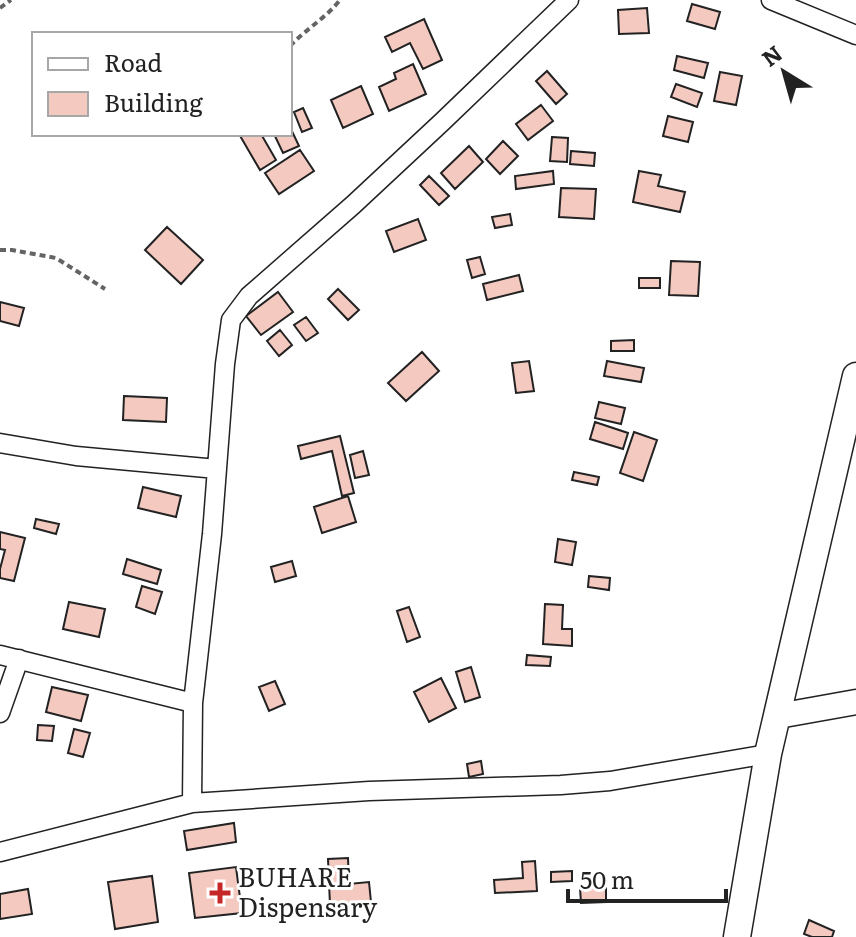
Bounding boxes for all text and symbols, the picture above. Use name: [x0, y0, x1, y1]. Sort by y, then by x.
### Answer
legend: [32, 32, 292, 136]
north arrow: [744, 32, 824, 112]
text: N: [754, 36, 788, 74]
text: Road: [104, 44, 163, 79]
text: Building: [104, 84, 203, 119]
scale bar: [568, 853, 726, 903]
place label: BUHARE Dispensary: [238, 856, 377, 925]
text: 50 m: [580, 861, 634, 896]
marker: BUHARE Dispensary: [209, 882, 231, 904]

